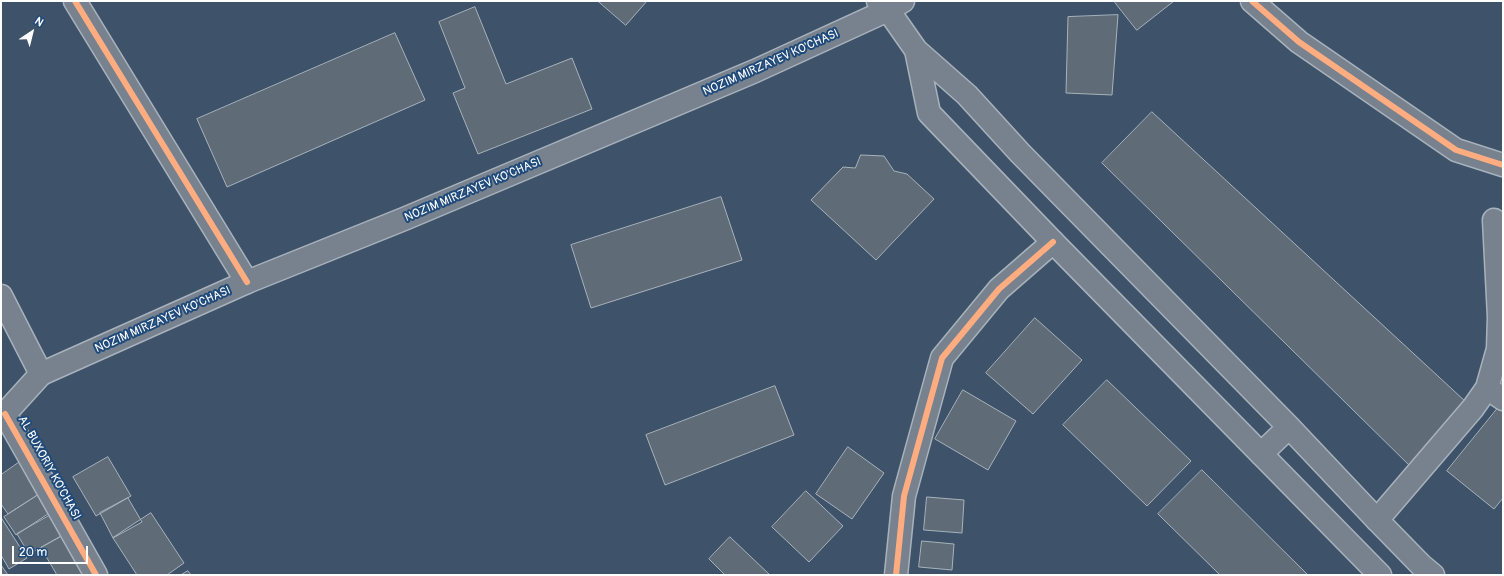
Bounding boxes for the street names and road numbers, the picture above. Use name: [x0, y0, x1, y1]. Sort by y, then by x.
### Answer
street label: NOZIM MIRZAYEV KO'CHASI: [701, 27, 841, 99]
street label: NOZIM MIRZAYEV KO'CHASI: [403, 155, 543, 225]
street label: NOZIM MIRZAYEV KO'CHASI: [93, 284, 233, 356]
street label: AL BUXORIY KO'CHASI: [14, 414, 84, 522]

